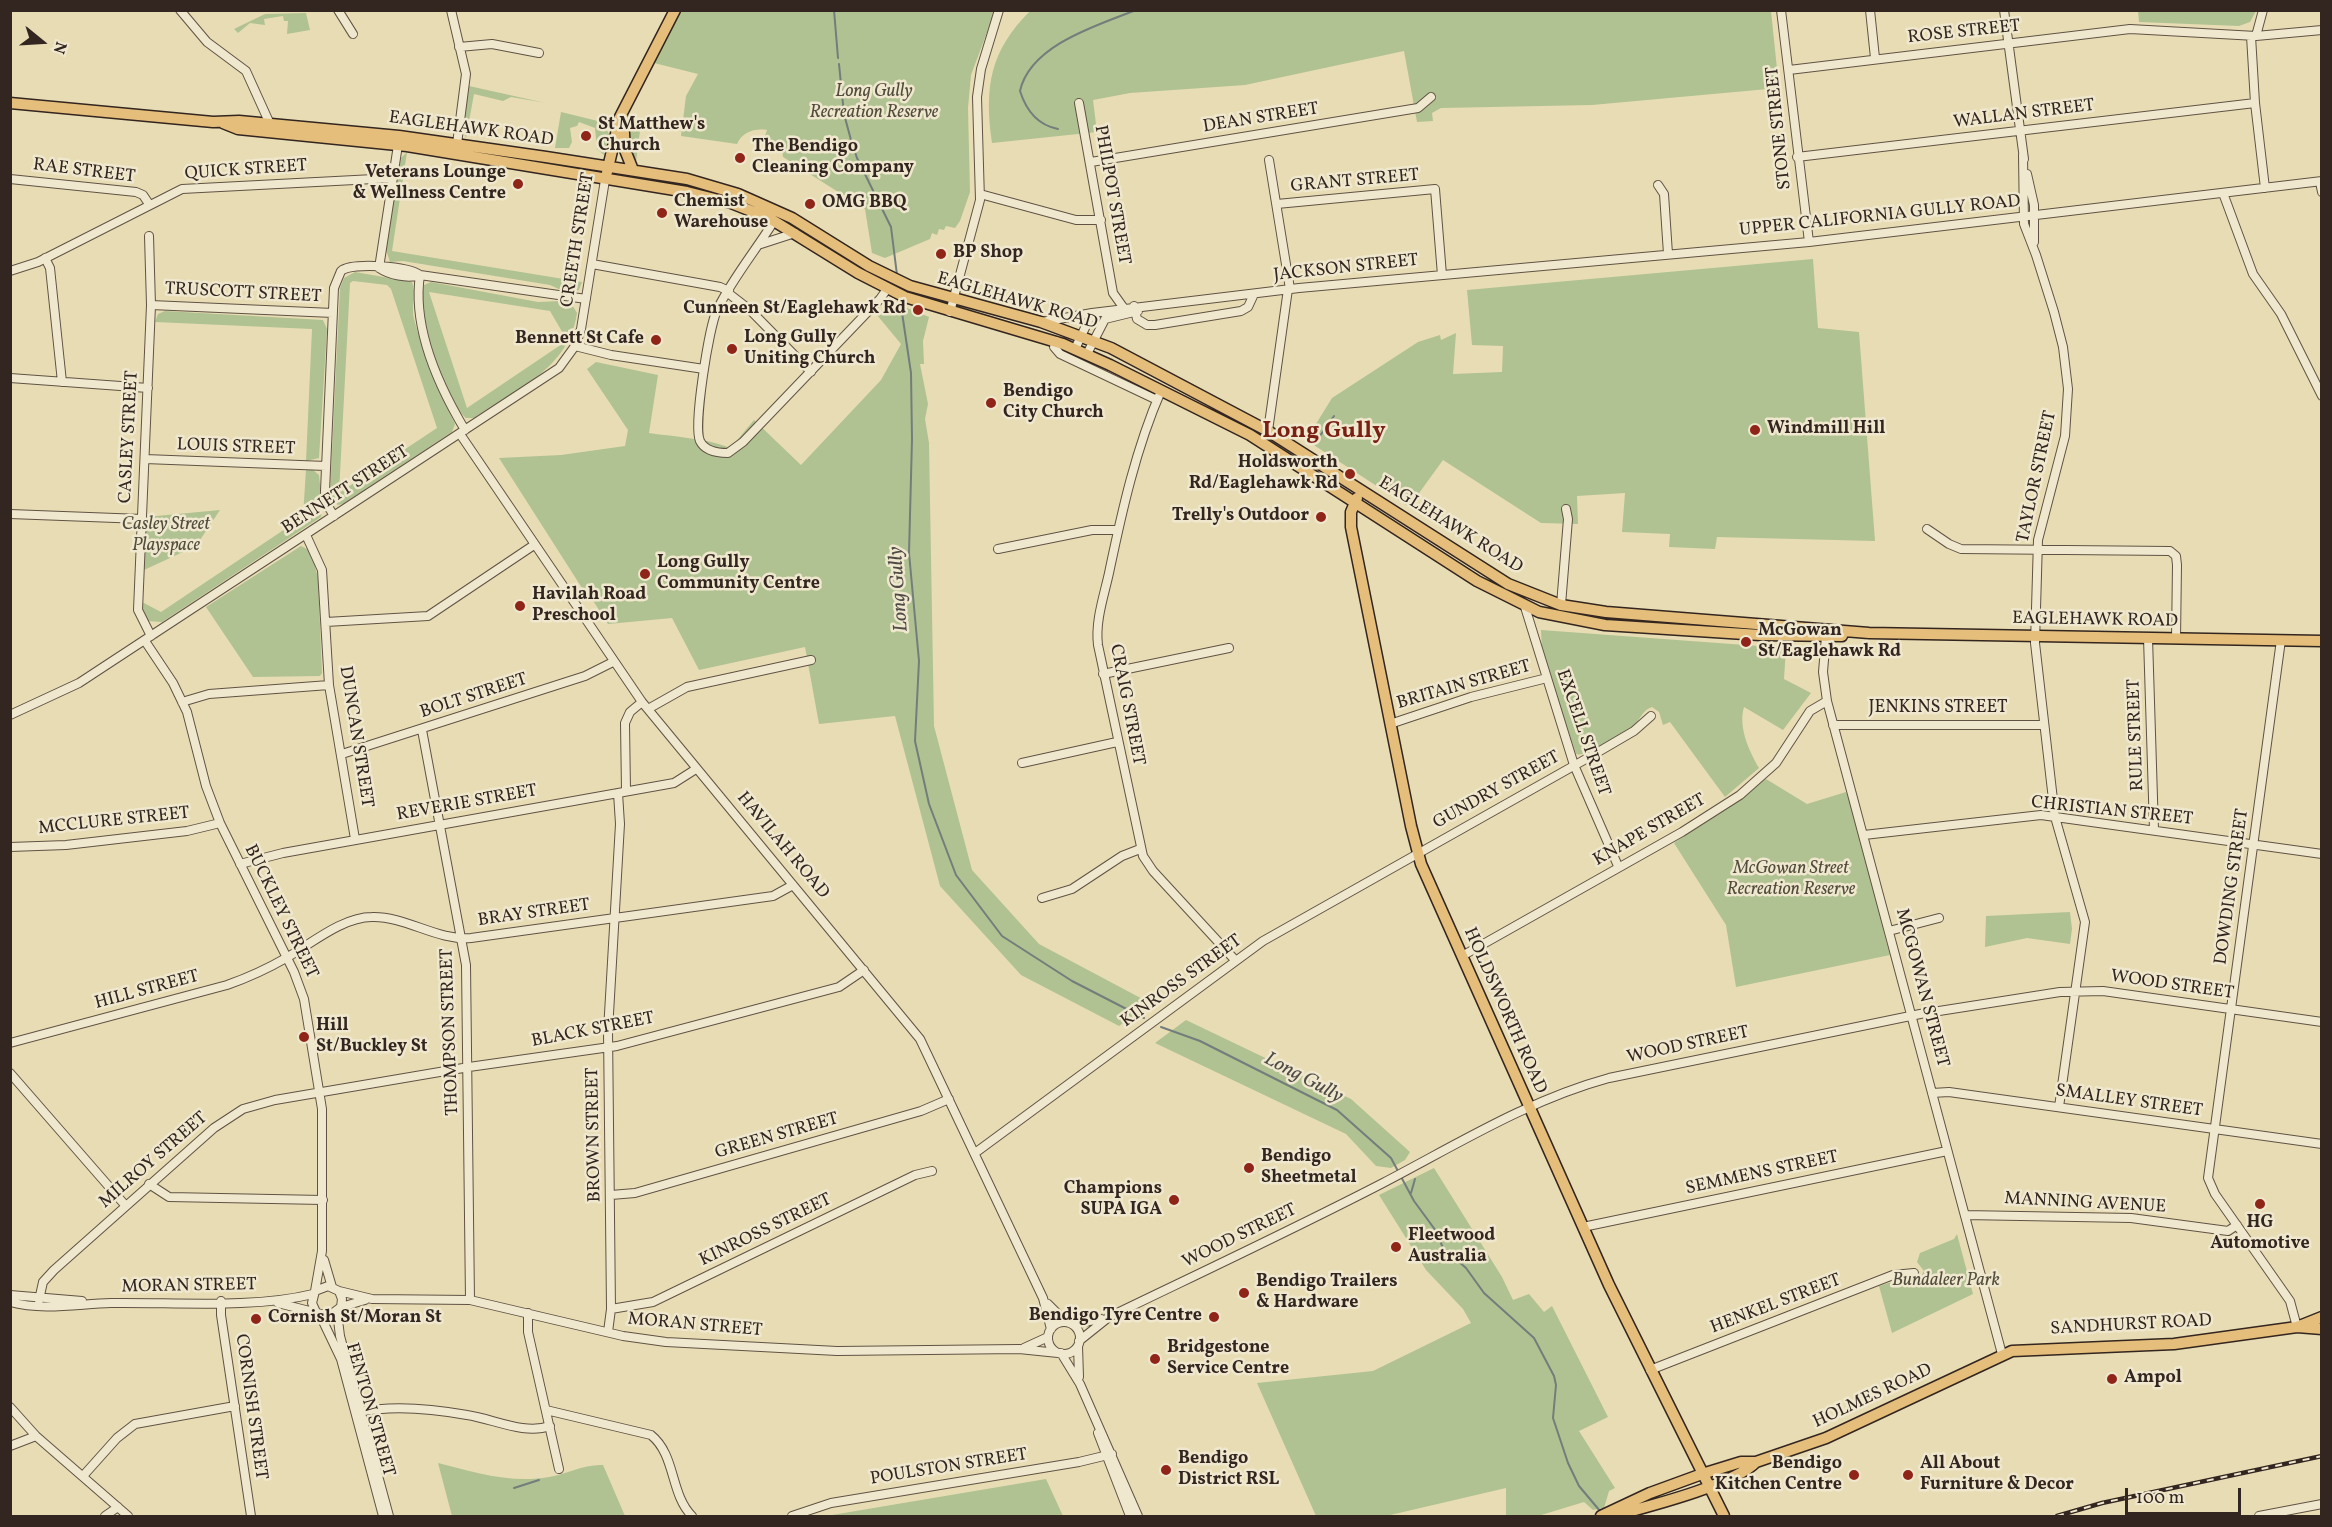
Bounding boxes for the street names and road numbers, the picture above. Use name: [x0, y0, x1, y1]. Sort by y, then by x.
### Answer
street label: ROSE STREET: [1907, 16, 2021, 50]
street label: STONE STREET: [1763, 65, 1797, 191]
street label: WALLAN STREET: [1952, 96, 2096, 134]
street label: DEAN STREET: [1202, 99, 1320, 139]
street label: EAGLEHAWK ROAD: [387, 108, 555, 152]
street label: PHILPOT STREET: [1088, 123, 1134, 267]
street label: RAE STREET: [32, 155, 136, 189]
street label: QUICK STREET: [184, 156, 308, 186]
street label: GRANT STREET: [1290, 166, 1420, 198]
street label: CREETH STREET: [558, 171, 600, 309]
street label: UPPER CALIFORNIA GULLY ROAD: [1738, 191, 2022, 243]
street label: JACKSON STREET: [1272, 251, 1420, 287]
street label: EAGLEHAWK ROAD: [934, 269, 1100, 335]
street label: TRUSCOTT STREET: [164, 279, 322, 309]
street label: CASLEY STREET: [116, 370, 144, 504]
street label: TAYLOR STREET: [2013, 409, 2063, 545]
street label: LOUIS STREET: [176, 435, 296, 461]
street label: BENNETT STREET: [278, 442, 414, 540]
street label: EAGLEHAWK ROAD: [1374, 473, 1526, 579]
street label: EAGLEHAWK ROAD: [2012, 609, 2178, 633]
street label: CRAIG STREET: [1104, 642, 1148, 768]
street label: BRITAIN STREET: [1395, 657, 1533, 715]
street label: DUNCAN STREET: [333, 665, 377, 809]
street label: EXCELL STREET: [1550, 667, 1614, 799]
street label: BOLT STREET: [418, 670, 530, 724]
street label: RULE STREET: [2124, 678, 2150, 792]
street label: JENKINS STREET: [1869, 698, 2007, 720]
street label: GUNDRY STREET: [1430, 747, 1564, 835]
street label: REVERIE STREET: [395, 781, 539, 827]
street label: HAVILAH ROAD: [731, 788, 833, 904]
street label: KNAPE STREET: [1590, 790, 1710, 872]
street label: CHRISTIAN STREET: [2030, 793, 2194, 831]
street label: MCCLURE STREET: [37, 803, 191, 841]
street label: DOWDING STREET: [2211, 808, 2255, 966]
street label: BUCKLEY STREET: [238, 842, 322, 982]
street label: BRAY STREET: [477, 895, 591, 933]
street label: MCGOWAN STREET: [1889, 906, 1953, 1070]
street label: HOLDSWORTH ROAD: [1458, 925, 1550, 1097]
street label: KINROSS STREET: [1117, 931, 1247, 1033]
street label: THOMPSON STREET: [437, 948, 465, 1116]
street label: HILL STREET: [92, 967, 202, 1015]
street label: WOOD STREET: [2109, 967, 2235, 1005]
street label: BLACK STREET: [530, 1009, 656, 1053]
street label: WOOD STREET: [1625, 1023, 1751, 1069]
street label: BROWN STREET: [583, 1067, 607, 1203]
street label: SMALLEY STREET: [2054, 1081, 2204, 1123]
street label: MILROY STREET: [95, 1108, 213, 1214]
street label: GREEN STREET: [713, 1109, 841, 1165]
street label: SEMMENS STREET: [1684, 1147, 1840, 1201]
street label: MANNING AVENUE: [2004, 1189, 2166, 1219]
street label: KINROSS STREET: [696, 1190, 836, 1272]
street label: WOOD STREET: [1179, 1200, 1301, 1274]
street label: HENKEL STREET: [1708, 1270, 1844, 1340]
street label: MORAN STREET: [121, 1275, 257, 1299]
street label: MORAN STREET: [627, 1309, 763, 1343]
street label: SANDHURST ROAD: [2050, 1311, 2212, 1341]
street label: CORNISH STREET: [229, 1333, 271, 1481]
street label: FENTON STREET: [340, 1341, 398, 1479]
street label: HOLMES ROAD: [1810, 1360, 1936, 1434]
street label: POULSTON STREET: [869, 1445, 1029, 1491]

